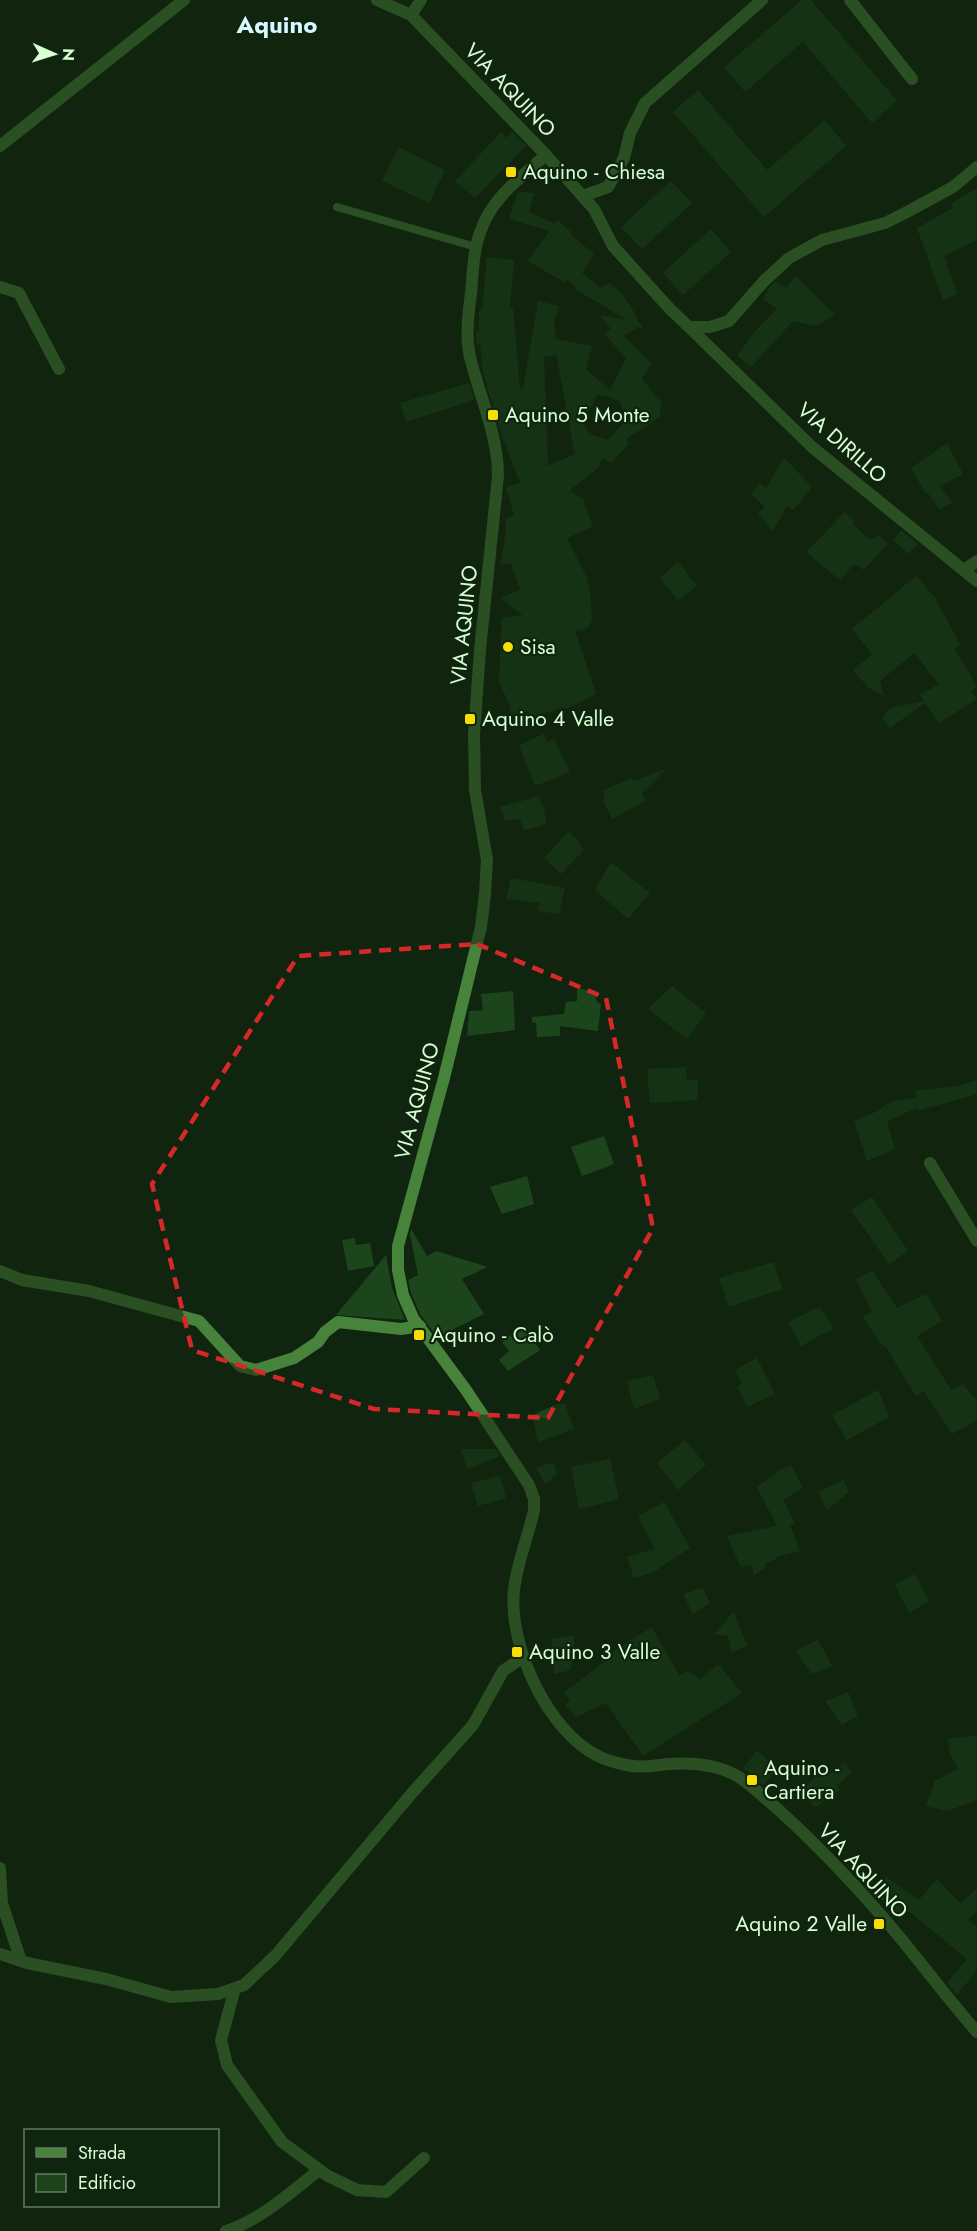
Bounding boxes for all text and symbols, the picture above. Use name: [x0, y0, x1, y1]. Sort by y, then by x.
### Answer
district label: Aquino: [236, 7, 317, 42]
north arrow: [24, 24, 84, 84]
street label: VIA AQUINO: [457, 36, 563, 144]
text: N: [57, 48, 80, 62]
place label: Aquino - Chiesa: [523, 157, 665, 187]
marker: Aquino - Chiesa: [504, 165, 518, 179]
street label: VIA DIRILLO: [791, 395, 893, 491]
place label: Aquino 5 Monte: [505, 400, 650, 430]
marker: Aquino 5 Monte: [486, 408, 500, 422]
street label: VIA AQUINO: [443, 564, 485, 686]
place label: Sisa: [520, 632, 556, 662]
marker: Sisa: [501, 640, 515, 654]
place label: Aquino 4 Valle: [482, 704, 614, 734]
marker: Aquino 4 Valle: [463, 712, 477, 726]
street label: VIA AQUINO: [387, 1039, 447, 1163]
place label: Aquino - Calò: [431, 1320, 554, 1350]
marker: Aquino - Calò: [412, 1328, 426, 1342]
place label: Aquino 3 Valle: [529, 1637, 660, 1667]
marker: Aquino 3 Valle: [510, 1645, 524, 1659]
place label: Aquino - Cartiera: [764, 1753, 840, 1807]
marker: Aquino - Cartiera: [745, 1773, 759, 1787]
street label: VIA AQUINO: [811, 1817, 915, 1925]
place label: Aquino 2 Valle: [735, 1909, 867, 1939]
marker: Aquino 2 Valle: [872, 1917, 886, 1931]
legend: [24, 2129, 219, 2207]
text: Strada: [78, 2140, 126, 2166]
text: Edificio: [78, 2170, 136, 2196]

